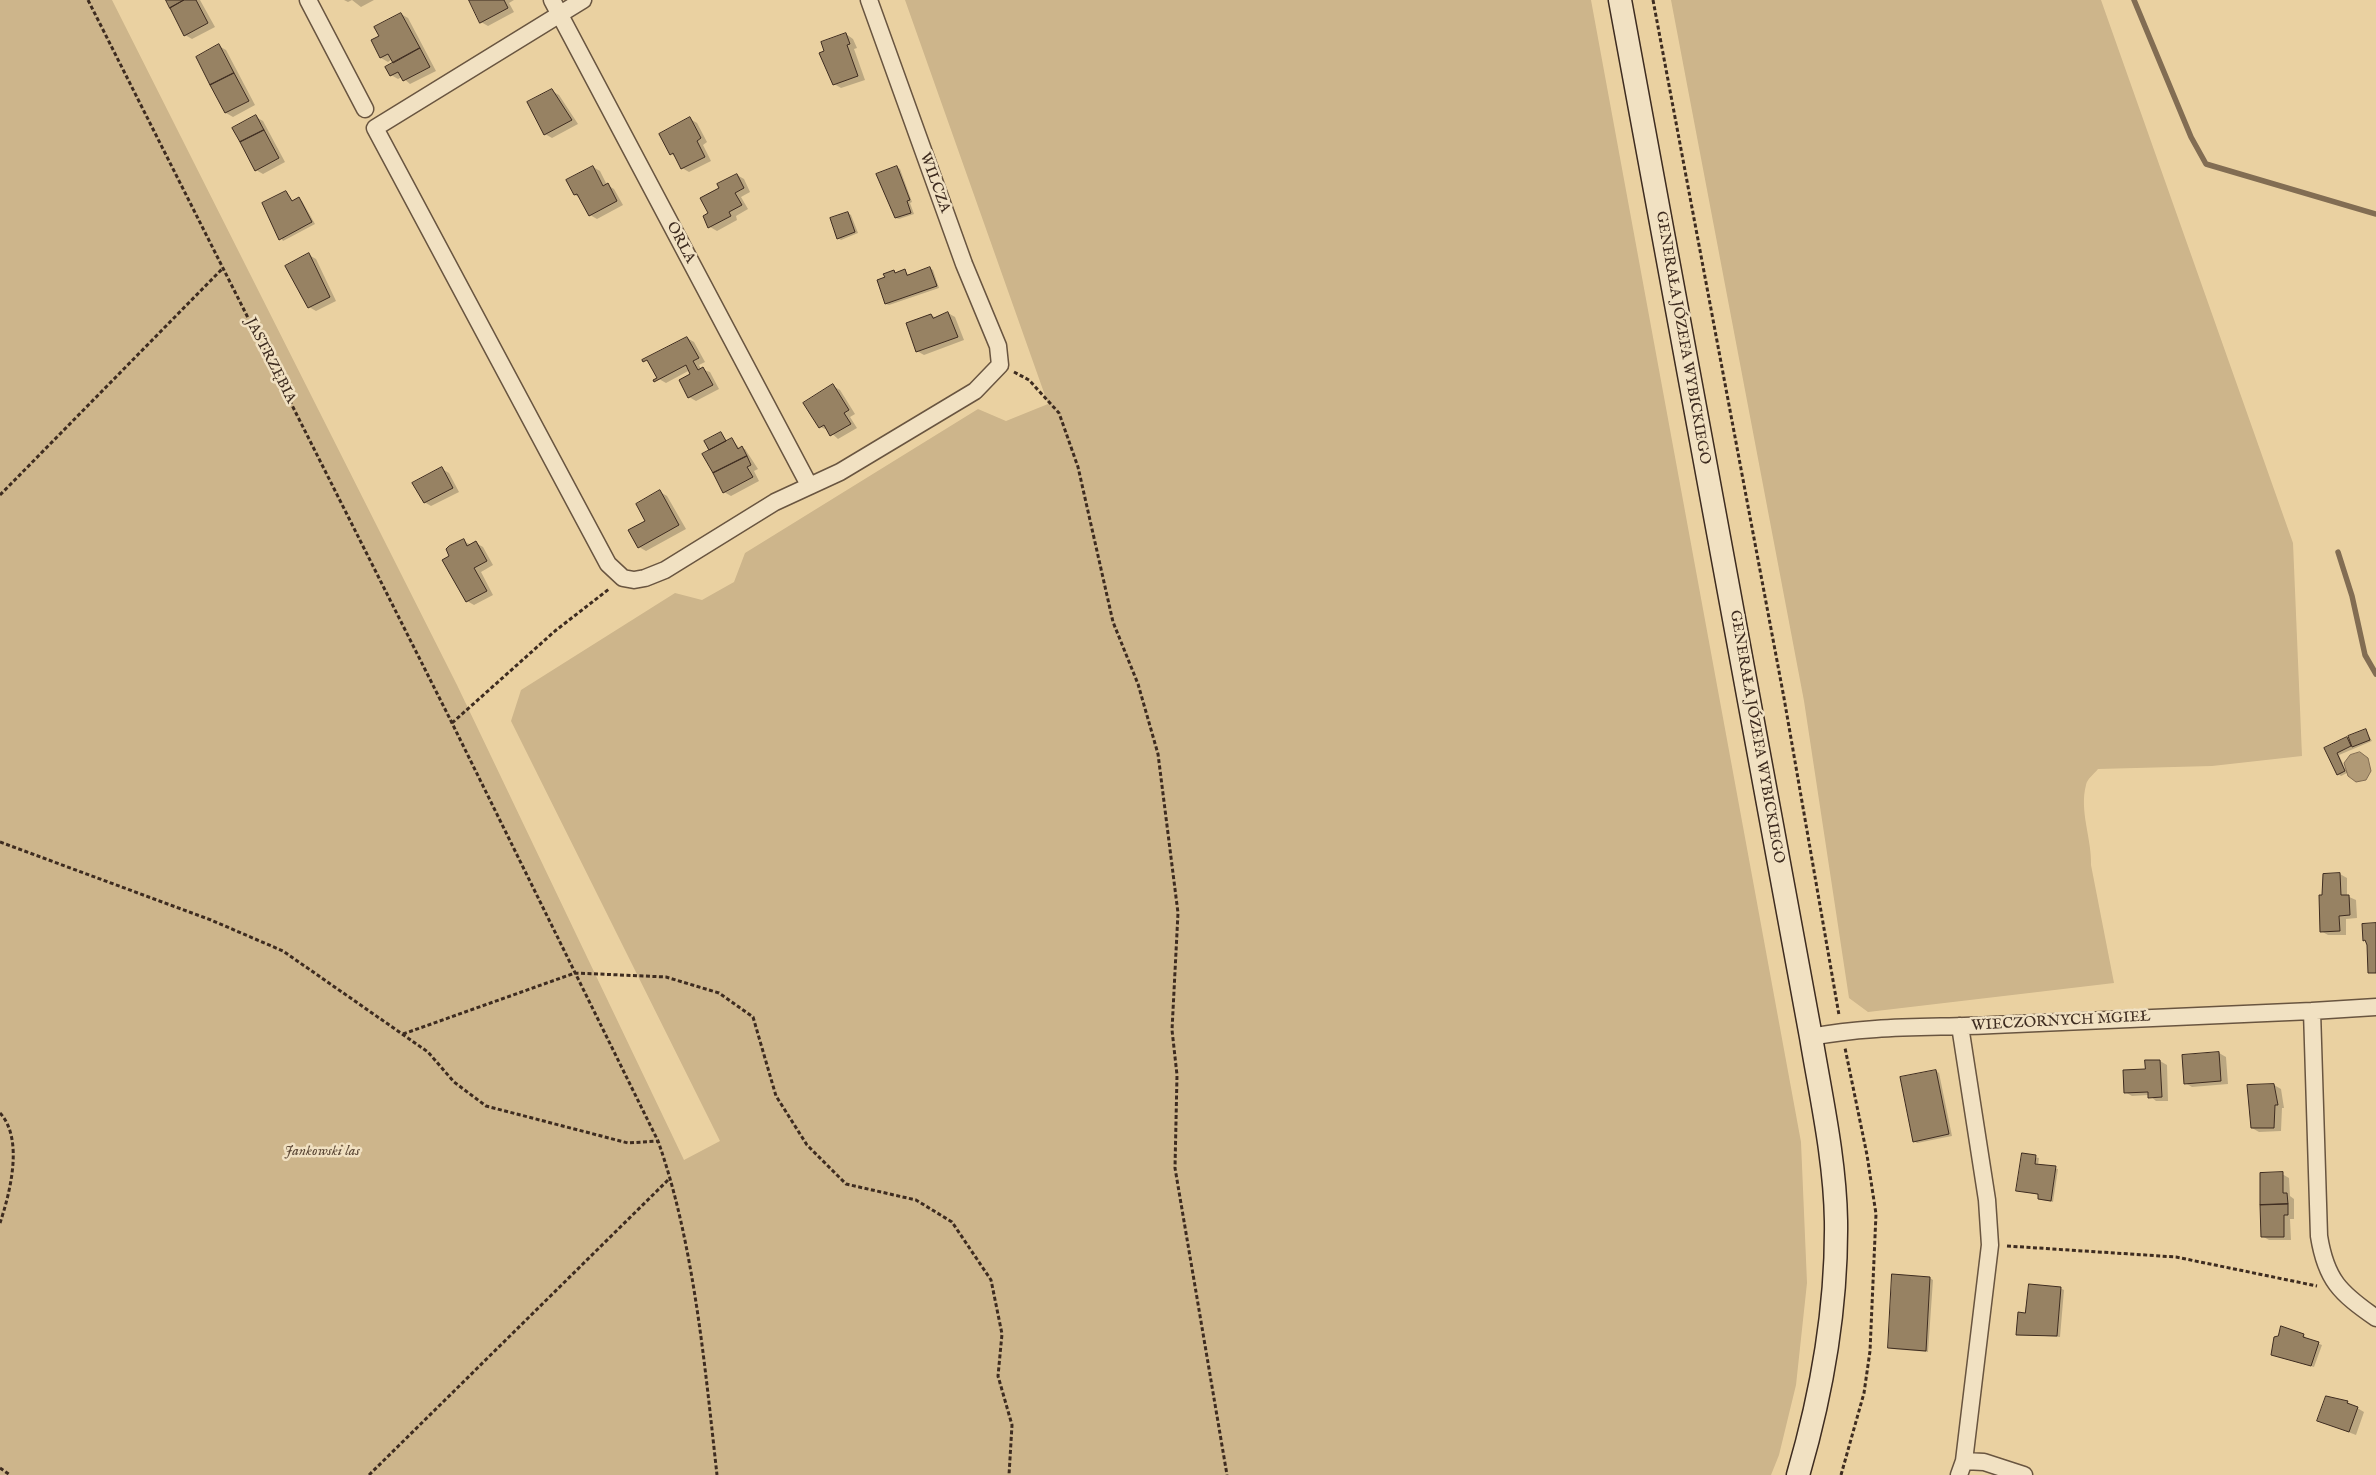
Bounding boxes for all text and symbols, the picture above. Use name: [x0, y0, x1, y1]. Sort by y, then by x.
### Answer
street label: WILCZA: [915, 150, 953, 216]
street label: GENERAŁA JÓZEFA WYBICKIEGO: [1651, 210, 1713, 466]
street label: ORLA: [662, 219, 698, 267]
street label: JASTRZĘBIA: [241, 315, 299, 407]
street label: GENERAŁA JÓZEFA WYBICKIEGO: [1725, 609, 1787, 865]
street label: WIECZORNYCH MGIEŁ: [1971, 1008, 2151, 1036]
park label: Jankowski las: [284, 1143, 360, 1161]

